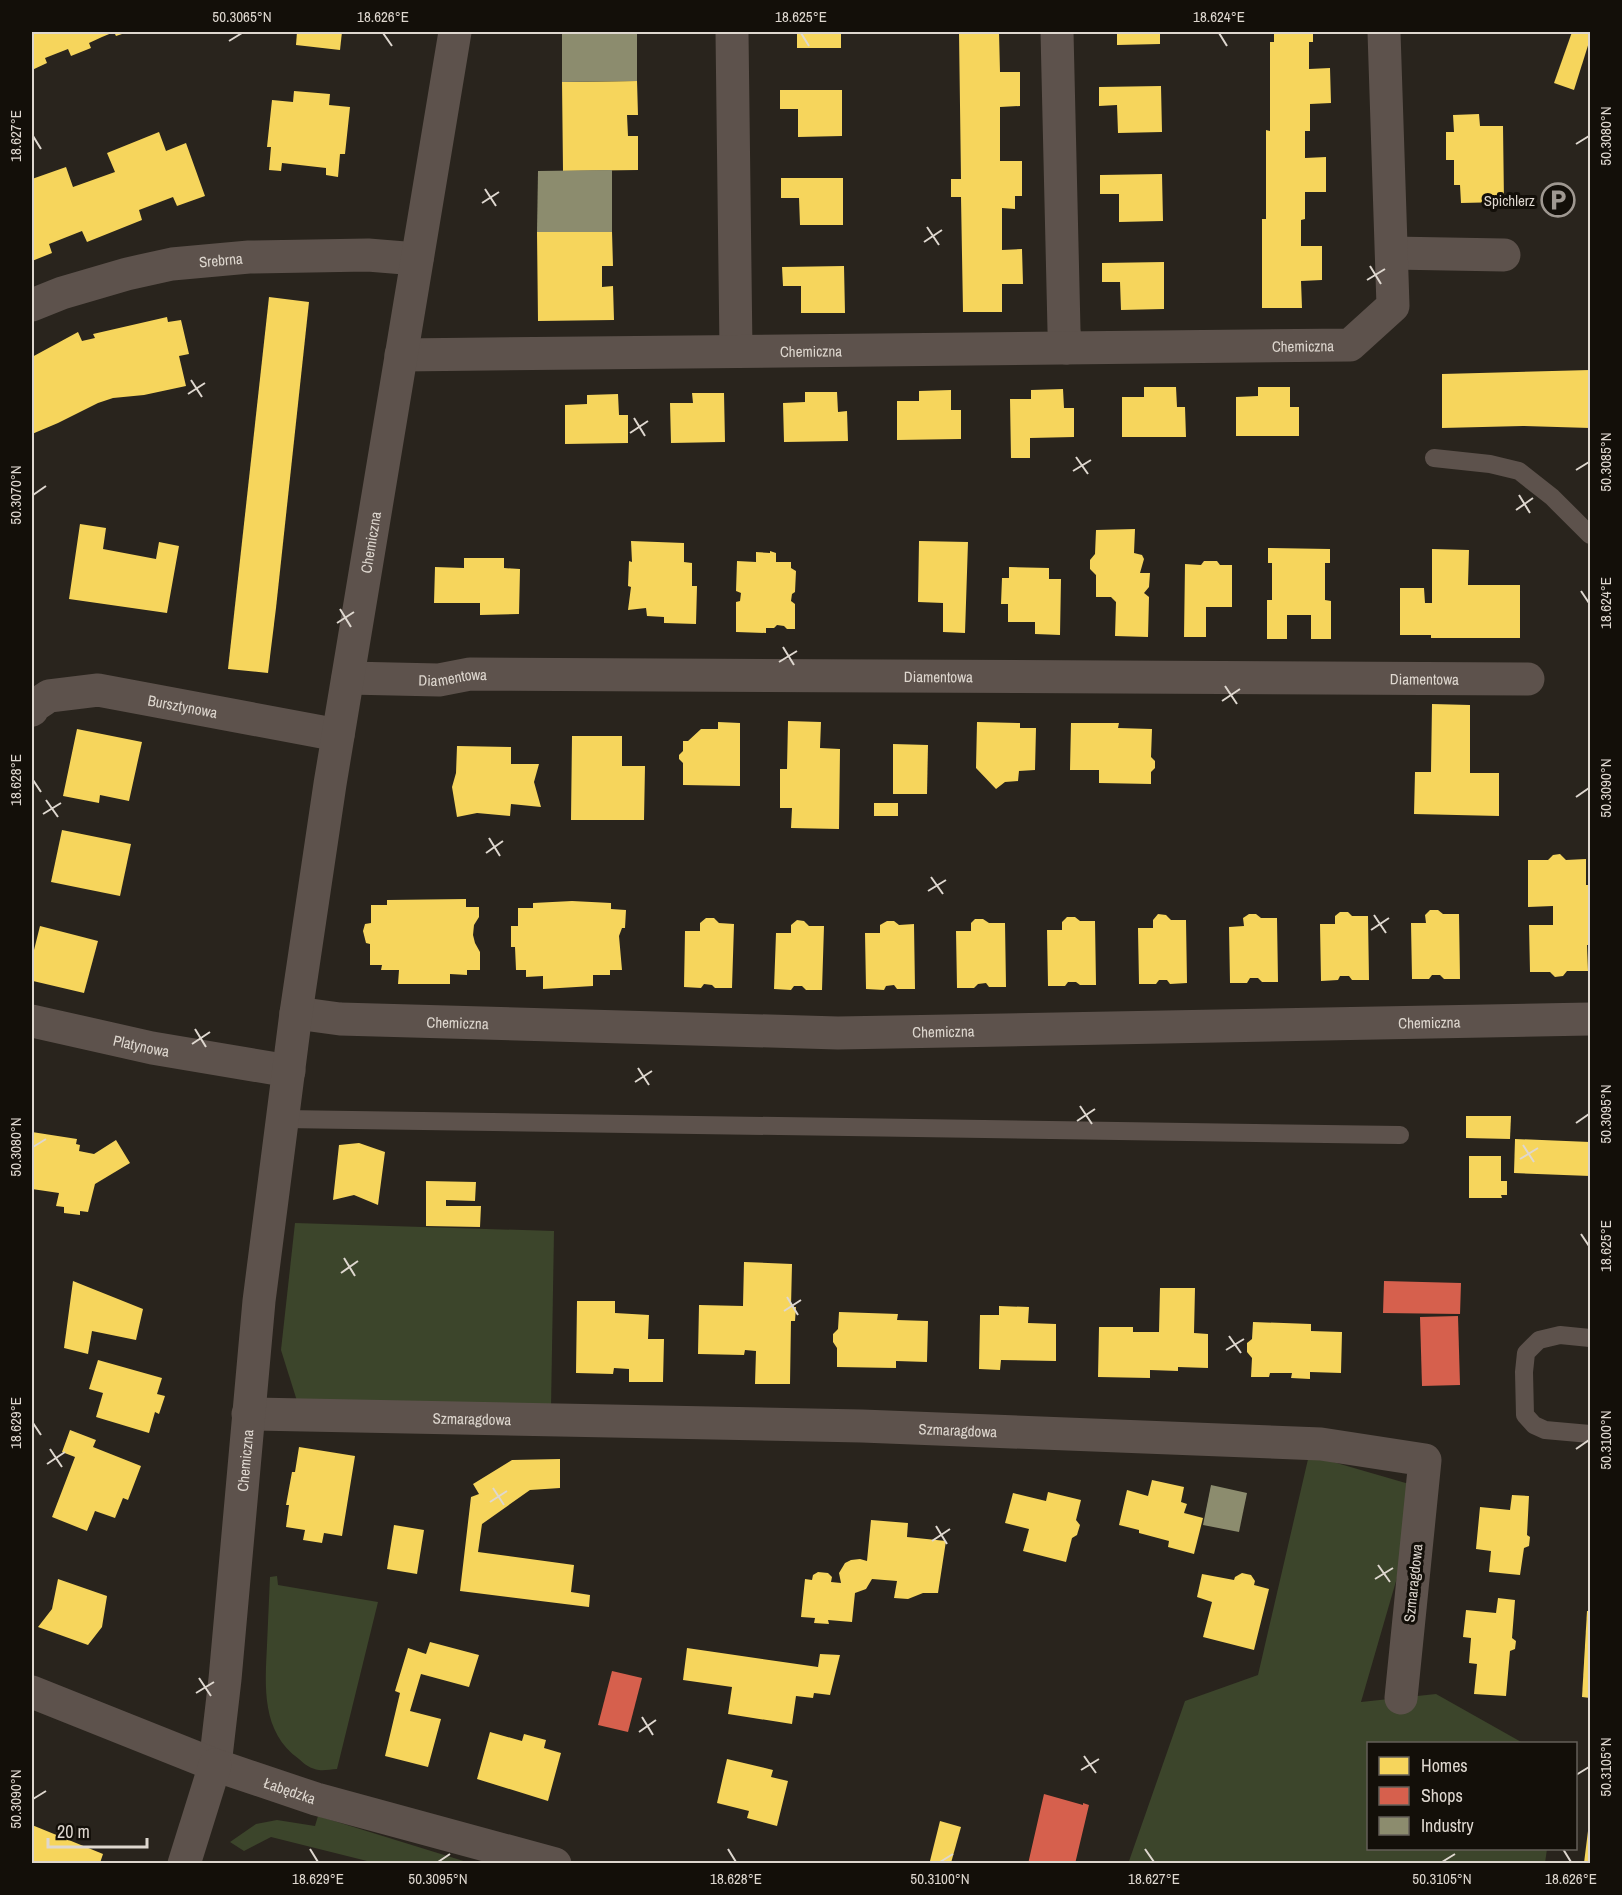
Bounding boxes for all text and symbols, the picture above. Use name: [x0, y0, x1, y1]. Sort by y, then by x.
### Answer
text: 50.3065°N: [212, 6, 272, 27]
text: 18.626°E: [357, 6, 409, 27]
text: 18.625°E: [775, 6, 827, 27]
text: 18.624°E: [1193, 6, 1245, 27]
text: 50.3080°N: [1595, 106, 1616, 166]
text: 18.627°E: [5, 110, 26, 162]
parking icon: Spichlerz: [1540, 182, 1576, 218]
place label: Spichlerz: [1484, 190, 1535, 211]
street label: Srebrna: [198, 247, 244, 272]
street label: Chemiczna: [1272, 335, 1334, 356]
street label: Chemiczna: [780, 340, 842, 362]
text: 50.3085°N: [1595, 432, 1616, 492]
text: 50.3070°N: [5, 465, 26, 525]
street label: Chemiczna: [355, 510, 386, 575]
text: 18.624°E: [1595, 577, 1616, 629]
street label: Diamentowa: [418, 663, 487, 691]
street label: Diamentowa: [904, 666, 973, 687]
street label: Diamentowa: [1390, 668, 1459, 689]
street label: Bursztynowa: [146, 689, 219, 723]
text: 18.628°E: [5, 754, 26, 806]
text: 50.3090°N: [1595, 758, 1616, 818]
street label: Chemiczna: [426, 1011, 489, 1034]
street label: Chemiczna: [1398, 1011, 1461, 1033]
street label: Chemiczna: [912, 1020, 975, 1042]
street label: Platynowa: [111, 1029, 171, 1061]
text: 50.3095°N: [1595, 1084, 1616, 1144]
text: 50.3080°N: [5, 1117, 26, 1177]
text: 18.625°E: [1595, 1220, 1616, 1272]
text: 18.629°E: [5, 1397, 26, 1449]
street label: Szmaragdowa: [432, 1407, 512, 1430]
text: 50.3100°N: [1595, 1410, 1616, 1470]
street label: Szmaragdowa: [918, 1418, 998, 1442]
street label: Chemiczna: [231, 1428, 258, 1492]
street label: Szmaragdowa: [1398, 1543, 1428, 1623]
text: 50.3105°N: [1595, 1737, 1616, 1797]
legend: [1367, 1742, 1577, 1850]
text: Homes: [1421, 1753, 1468, 1778]
text: 50.3090°N: [5, 1769, 26, 1829]
street label: Łabędzka: [261, 1772, 319, 1809]
text: Shops: [1421, 1783, 1463, 1808]
scale bar: [48, 1811, 147, 1849]
text: Industry: [1421, 1813, 1474, 1838]
text: 20 m: [57, 1819, 90, 1844]
text: 18.629°E: [292, 1868, 344, 1889]
text: 50.3095°N: [408, 1868, 468, 1889]
text: 18.628°E: [710, 1868, 762, 1889]
text: 50.3100°N: [910, 1868, 970, 1889]
text: 18.627°E: [1128, 1868, 1180, 1889]
text: 50.3105°N: [1412, 1868, 1472, 1889]
text: 18.626°E: [1545, 1868, 1597, 1889]

